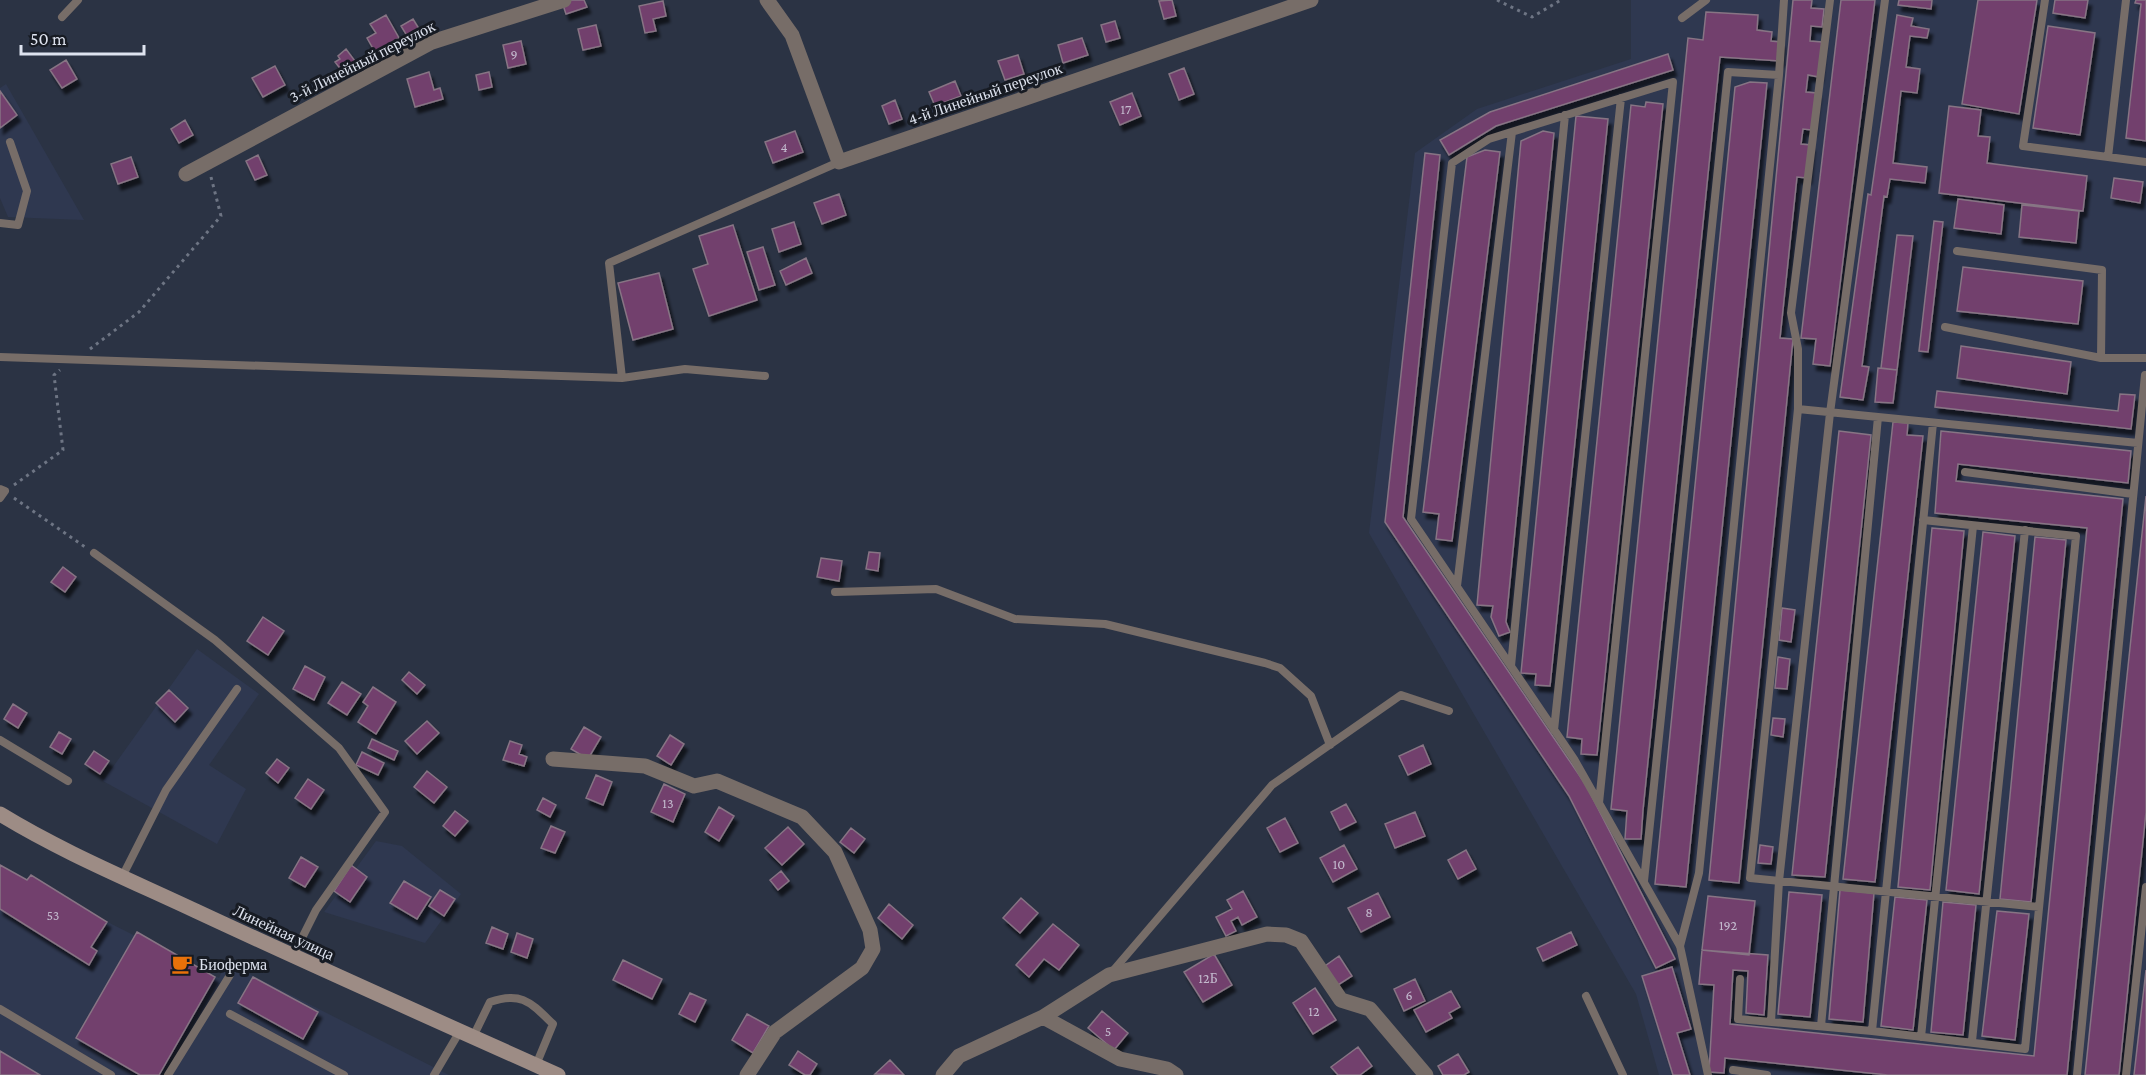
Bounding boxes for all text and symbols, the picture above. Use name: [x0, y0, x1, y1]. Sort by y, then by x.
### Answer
street label: 3-й Линейный переулок: [287, 17, 438, 106]
scale bar: [21, 18, 144, 56]
text: 50 m: [30, 29, 67, 49]
house number: 9: [510, 46, 518, 62]
street label: 4-й Линейный переулок: [906, 59, 1065, 129]
house number: 17: [1120, 101, 1132, 117]
house number: 4: [780, 139, 788, 155]
house number: 13: [662, 795, 674, 811]
house number: 10: [1333, 856, 1345, 872]
street label: Линейная улица: [230, 902, 337, 964]
house number: 8: [1365, 904, 1373, 920]
house number: 53: [46, 907, 60, 923]
house number: 192: [1719, 917, 1737, 933]
cafe icon: Биоферма: [170, 952, 194, 976]
place label: Биоферма: [199, 956, 267, 974]
house number: 12Б: [1198, 970, 1218, 986]
house number: 6: [1405, 987, 1413, 1003]
house number: 12: [1308, 1003, 1320, 1019]
house number: 5: [1105, 1023, 1111, 1039]

